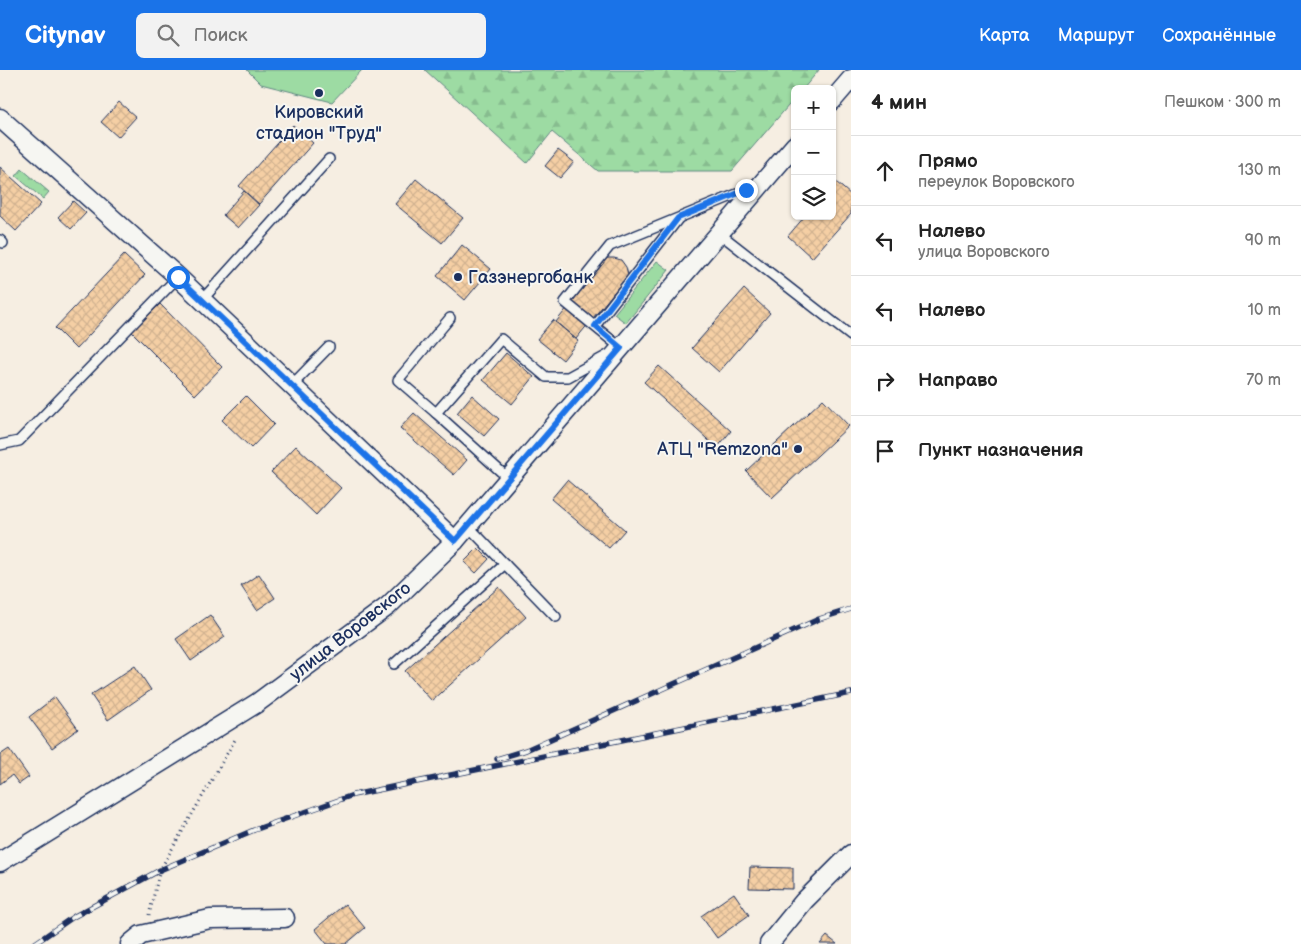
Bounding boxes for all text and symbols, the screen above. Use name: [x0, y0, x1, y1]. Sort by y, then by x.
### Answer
search box: [136, 13, 486, 58]
text: Citynav: [25, 21, 106, 50]
icon: search: [154, 21, 182, 49]
text: Поиск: [194, 24, 248, 47]
text: Карта: [979, 25, 1030, 46]
text: Маршрут: [1058, 25, 1134, 46]
text: Сохранённые: [1162, 25, 1276, 46]
map controls: [791, 85, 836, 220]
button: +: [791, 85, 836, 130]
marker: Кировский стадион "Труд": [313, 87, 325, 99]
text: 4 мин: [871, 90, 927, 115]
text: Пешком · 300 m: [1164, 93, 1281, 112]
place label: Кировский стадион "Труд": [256, 102, 382, 144]
button: −: [791, 130, 836, 175]
text: Прямо: [918, 150, 978, 173]
icon: ahead: [871, 157, 899, 185]
text: 130 m: [1238, 161, 1281, 180]
text: переулок Воровского: [918, 173, 1075, 192]
button: layers: [791, 175, 836, 220]
route end: [735, 179, 758, 202]
text: Налево: [918, 220, 985, 243]
icon: left: [871, 227, 899, 255]
text: 90 m: [1245, 231, 1281, 250]
text: улица Воровского: [918, 243, 1050, 262]
route start: [167, 266, 190, 289]
place label: Газэнергобанк: [468, 267, 594, 288]
marker: Газэнергобанк: [452, 271, 464, 283]
icon: left: [871, 297, 899, 325]
text: Налево: [918, 299, 985, 322]
text: 10 m: [1248, 301, 1281, 320]
icon: right: [871, 367, 899, 395]
text: Направо: [918, 369, 998, 392]
text: 70 m: [1246, 371, 1281, 390]
icon: arrive: [871, 437, 899, 465]
place label: АТЦ "Remzona": [656, 439, 788, 460]
text: Пункт назначения: [918, 439, 1083, 462]
marker: АТЦ "Remzona": [792, 443, 804, 455]
street label: улица Воровского: [286, 578, 415, 685]

